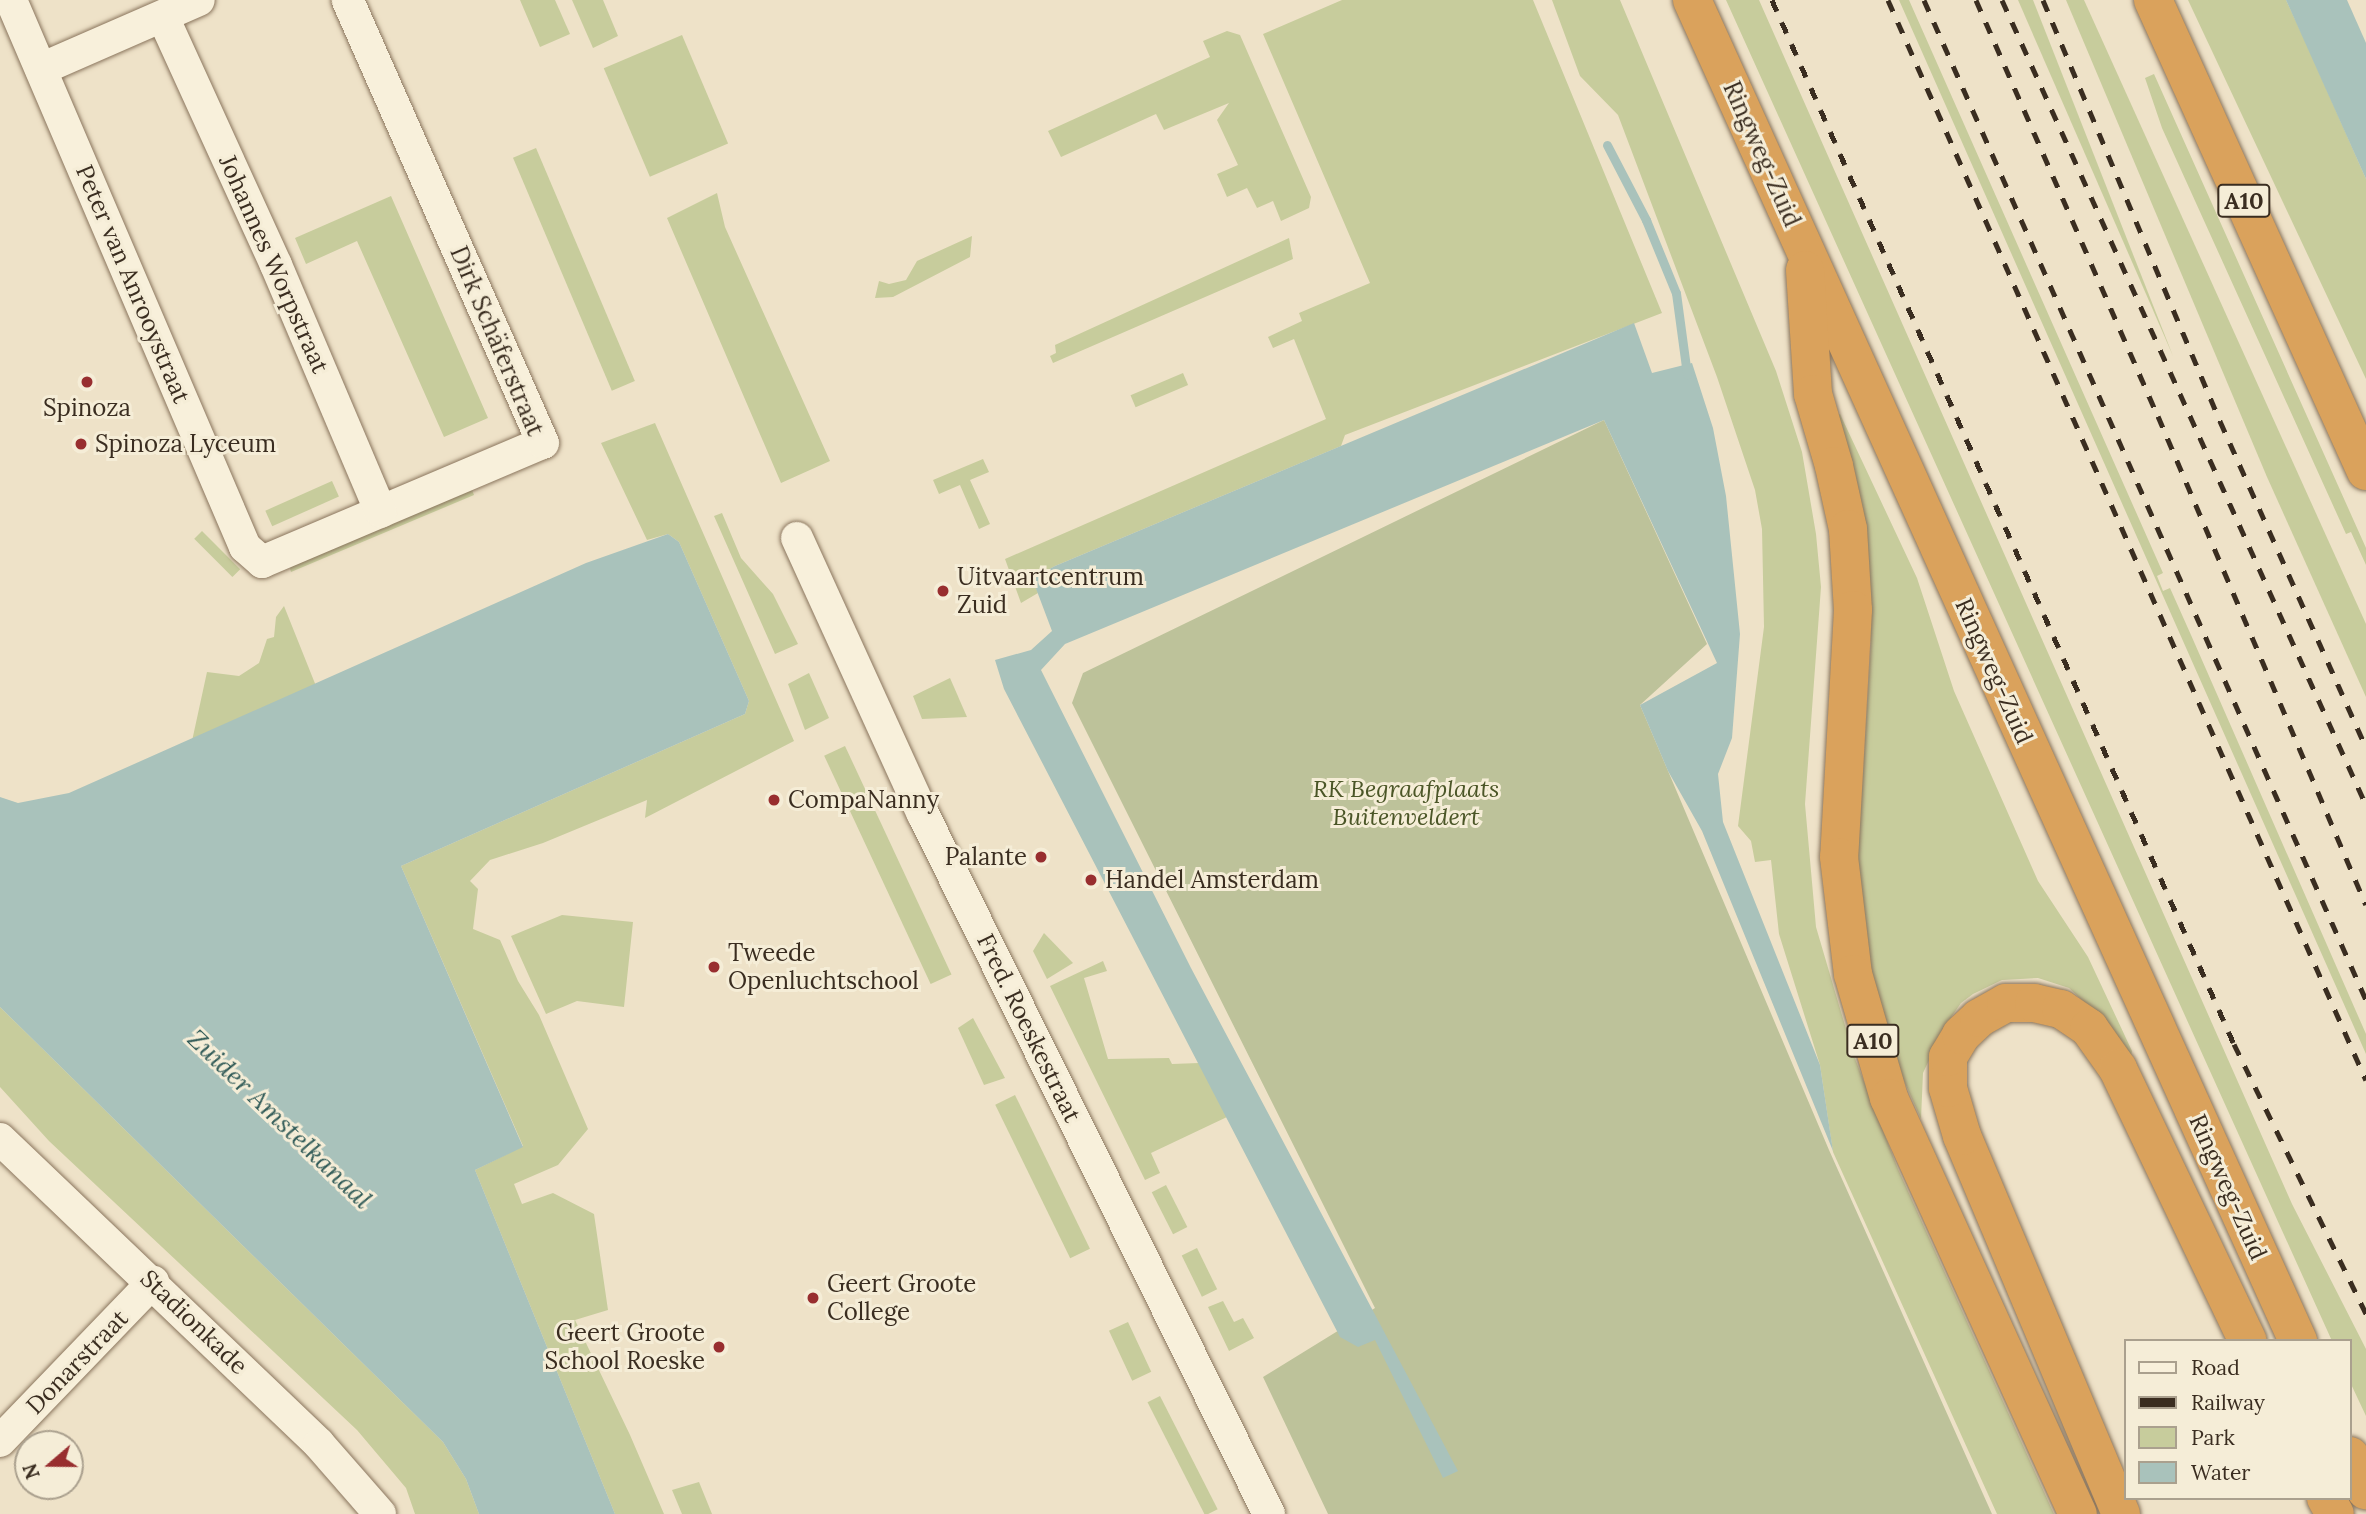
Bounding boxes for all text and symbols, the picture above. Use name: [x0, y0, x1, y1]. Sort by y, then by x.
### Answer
street label: Ringweg-Zuid: [1717, 77, 1807, 231]
street label: Johannes Worpstraat: [213, 151, 335, 377]
street label: Peter van Anrooystraat: [70, 160, 196, 408]
road number: A10: [2216, 182, 2272, 220]
street label: Dirk Schäferstraat: [444, 242, 550, 440]
marker: Spinoza: [79, 374, 95, 390]
place label: Spinoza: [43, 394, 131, 422]
place label: Spinoza Lyceum: [95, 430, 276, 458]
marker: Spinoza Lyceum: [73, 436, 89, 452]
place label: Uitvaartcentrum Zuid: [957, 563, 1144, 619]
marker: Uitvaartcentrum Zuid: [935, 583, 951, 599]
street label: Ringweg-Zuid: [1949, 594, 2039, 748]
park label: RK Begraafplaats Buitenveldert: [1313, 775, 1499, 831]
place label: CompaNanny: [788, 786, 939, 814]
marker: CompaNanny: [766, 792, 782, 808]
place label: Palante: [945, 843, 1027, 871]
marker: Palante: [1033, 849, 1049, 865]
place label: Handel Amsterdam: [1105, 866, 1319, 894]
marker: Handel Amsterdam: [1083, 872, 1099, 888]
street label: Fred. Roeskestraat: [971, 929, 1087, 1127]
place label: Tweede Openluchtschool: [728, 939, 919, 995]
marker: Tweede Openluchtschool: [706, 959, 722, 975]
road number: A10: [1845, 1022, 1901, 1060]
water label: Zuider Amstelkanaal: [181, 1023, 379, 1215]
street label: Ringweg-Zuid: [2183, 1110, 2273, 1264]
street label: Stadionkade: [135, 1264, 253, 1380]
place label: Geert Groote College: [827, 1270, 976, 1326]
marker: Geert Groote College: [805, 1290, 821, 1306]
street label: Donarstraat: [20, 1304, 134, 1420]
place label: Geert Groote School Roeske: [545, 1319, 705, 1375]
marker: Geert Groote School Roeske: [711, 1339, 727, 1355]
legend: [2124, 1339, 2352, 1500]
text: Road: [2191, 1354, 2240, 1381]
text: Railway: [2191, 1389, 2265, 1416]
text: Park: [2191, 1424, 2235, 1451]
north arrow: [14, 1430, 84, 1500]
text: Water: [2191, 1459, 2250, 1486]
text: N: [17, 1460, 45, 1483]

